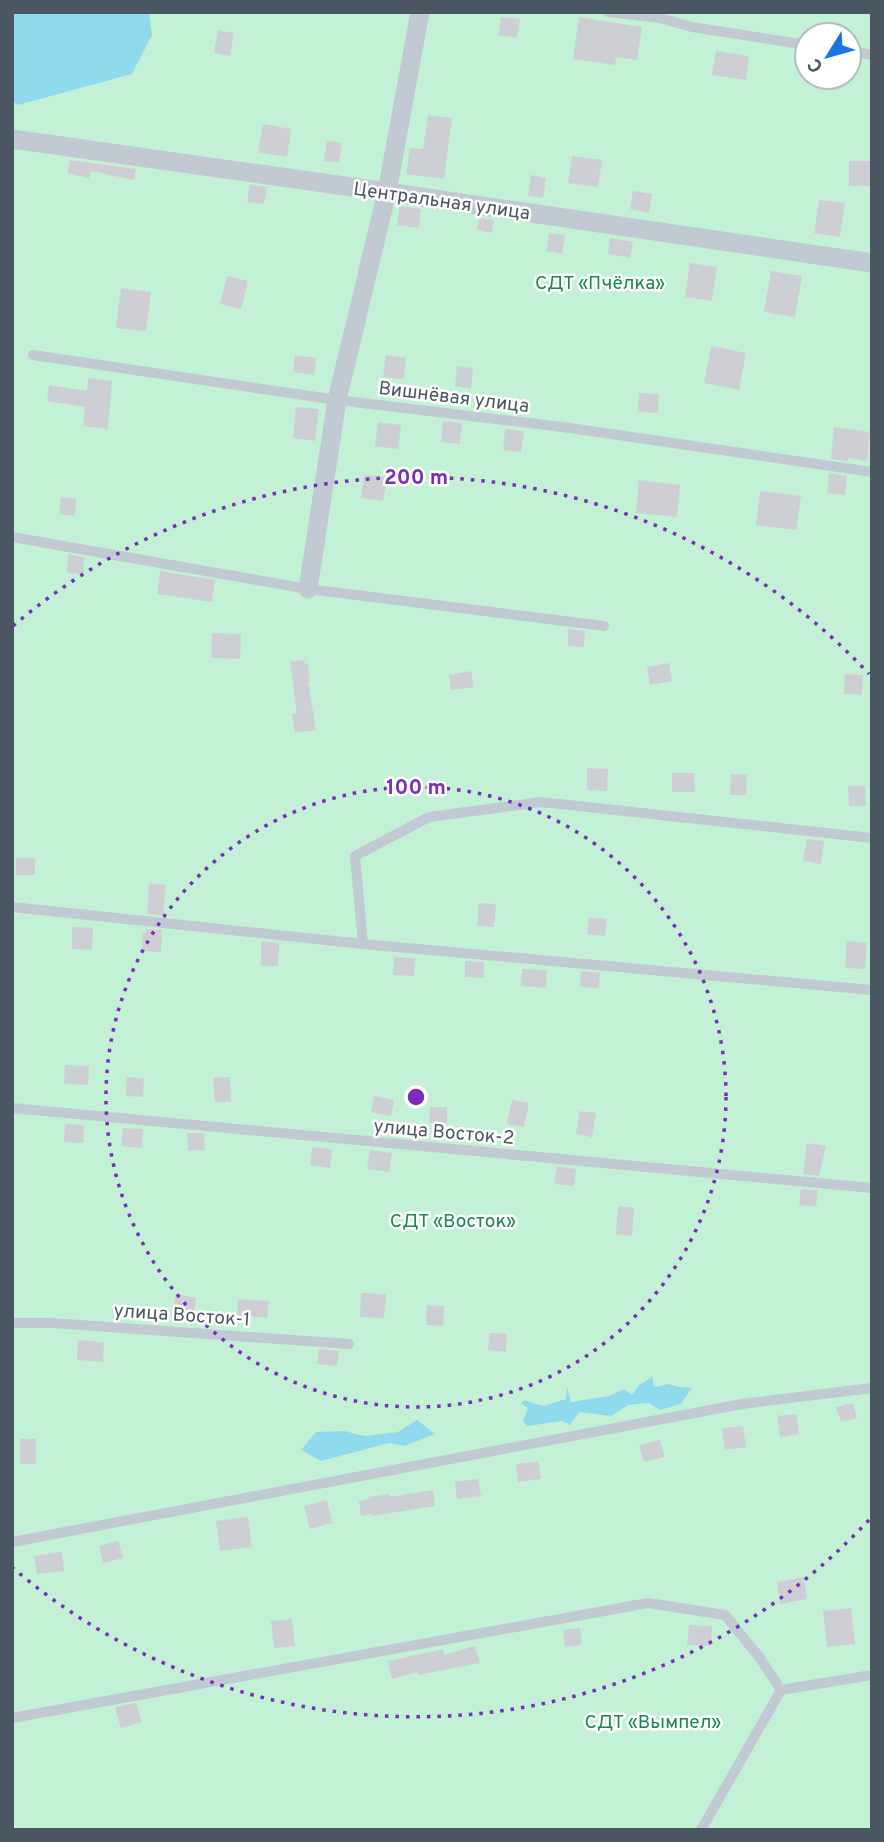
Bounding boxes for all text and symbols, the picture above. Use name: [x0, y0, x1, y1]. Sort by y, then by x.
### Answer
north arrow: [793, 21, 863, 91]
text: С: [803, 53, 829, 77]
street label: Центральная улица: [352, 178, 532, 226]
park label: СДТ «Пчёлка»: [535, 272, 665, 296]
street label: Вишнёвая улица: [377, 377, 530, 419]
text: 200 m: [384, 465, 448, 492]
text: 100 m: [386, 775, 446, 802]
centre of rings: [404, 1085, 428, 1109]
street label: улица Восток-2: [372, 1115, 515, 1151]
park label: СДТ «Восток»: [390, 1210, 516, 1234]
street label: улица Восток-1: [113, 1299, 251, 1333]
park label: СДТ «Вымпел»: [585, 1711, 722, 1735]

